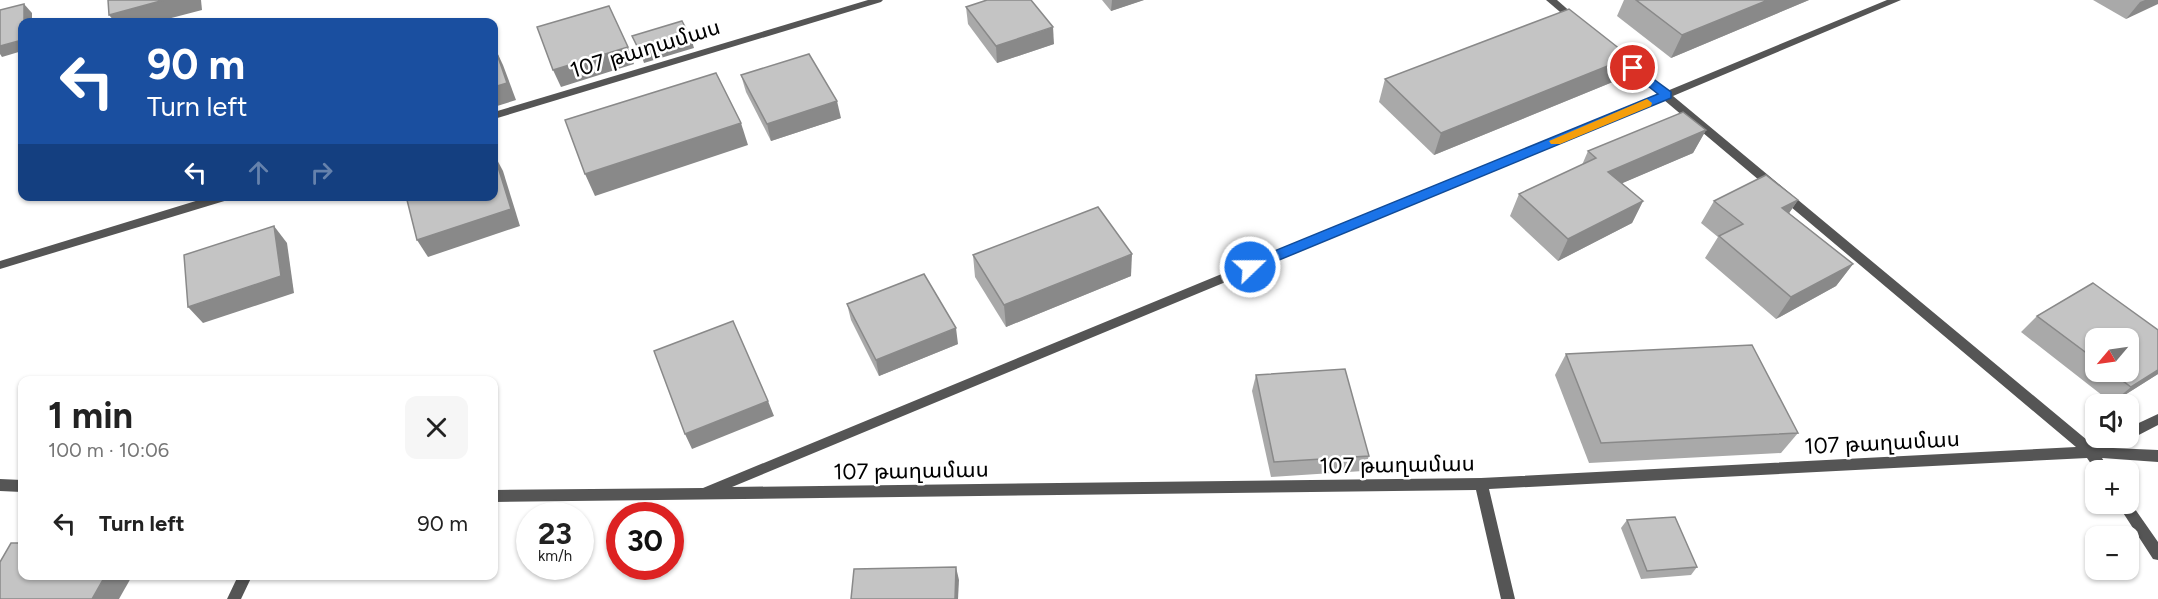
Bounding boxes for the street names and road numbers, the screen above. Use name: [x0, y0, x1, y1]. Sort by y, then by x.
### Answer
street label: 107 թաղամաս: [567, 13, 723, 84]
street label: 107 թաղամաս: [1804, 425, 1960, 460]
street label: 107 թաղամաս: [1319, 450, 1475, 479]
street label: 107 թաղամաս: [833, 456, 989, 485]

